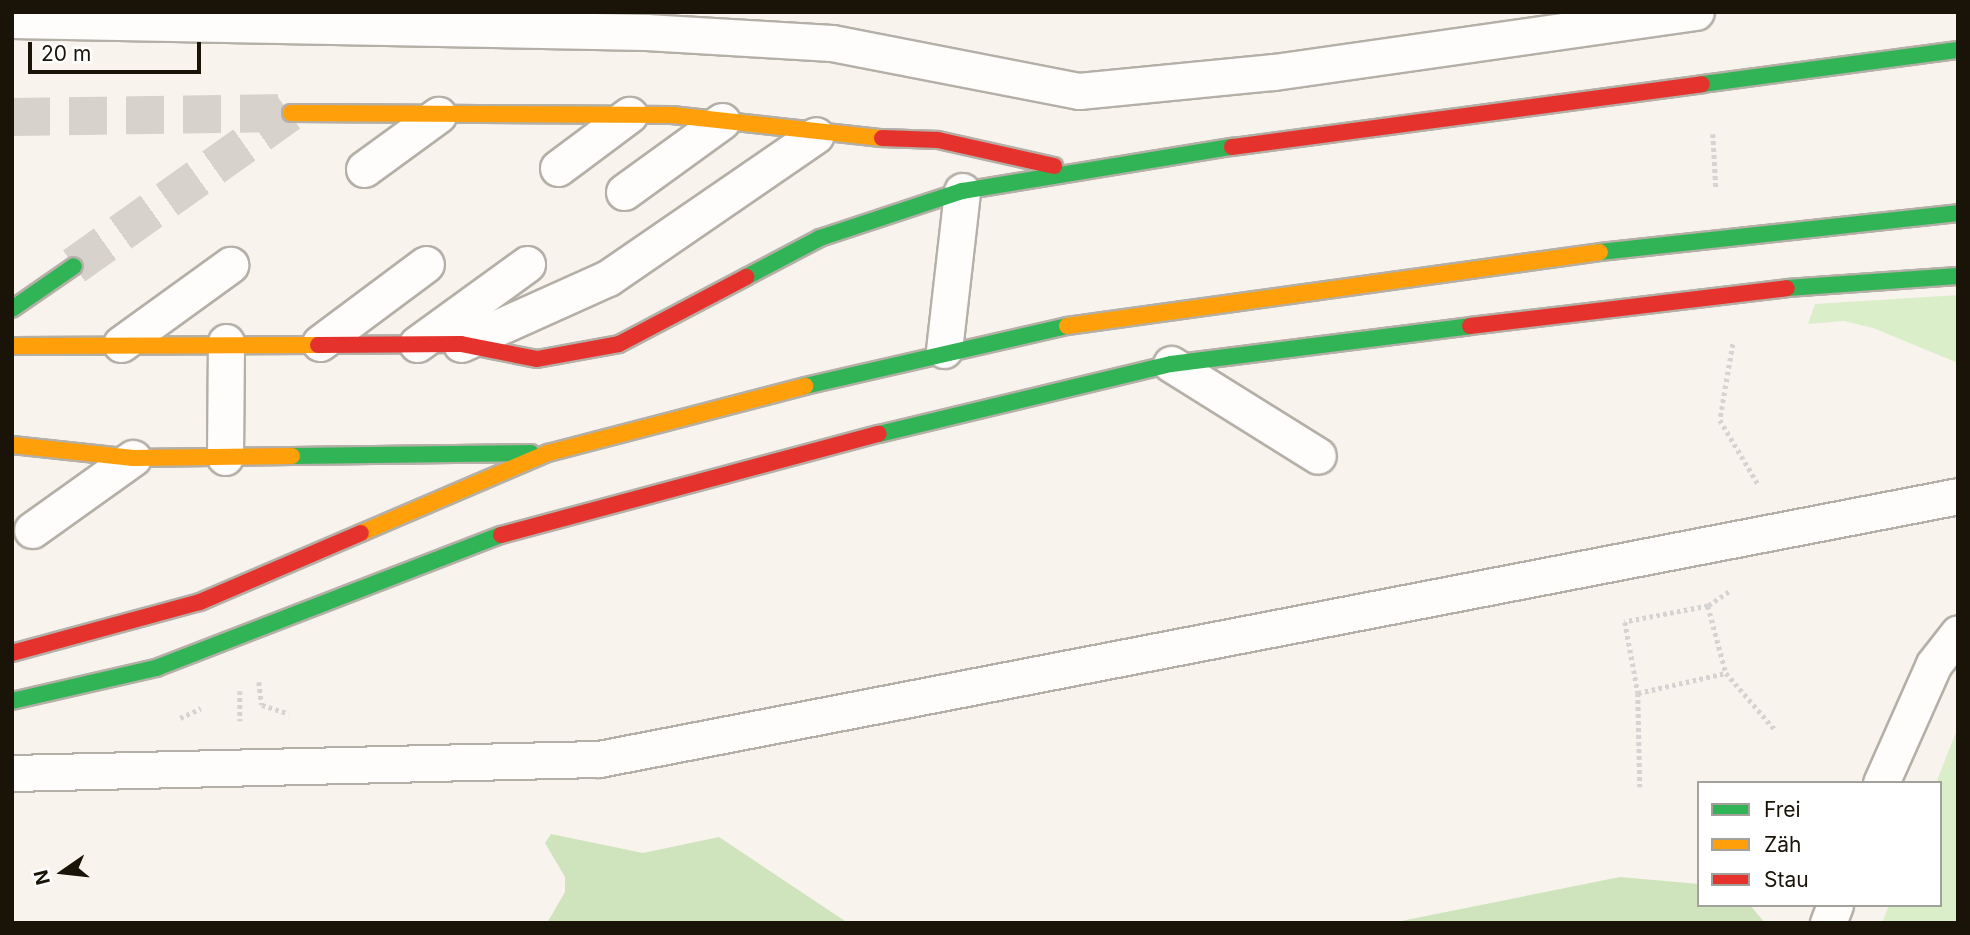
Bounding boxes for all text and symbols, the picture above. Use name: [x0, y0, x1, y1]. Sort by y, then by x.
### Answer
scale bar: [32, 28, 205, 72]
text: 20 m: [41, 41, 91, 66]
legend: [1697, 781, 1942, 907]
text: Frei: [1764, 797, 1801, 822]
text: Zäh: [1764, 832, 1801, 857]
north arrow: [28, 837, 98, 907]
text: N: [29, 867, 55, 887]
text: Stau: [1764, 867, 1809, 892]

